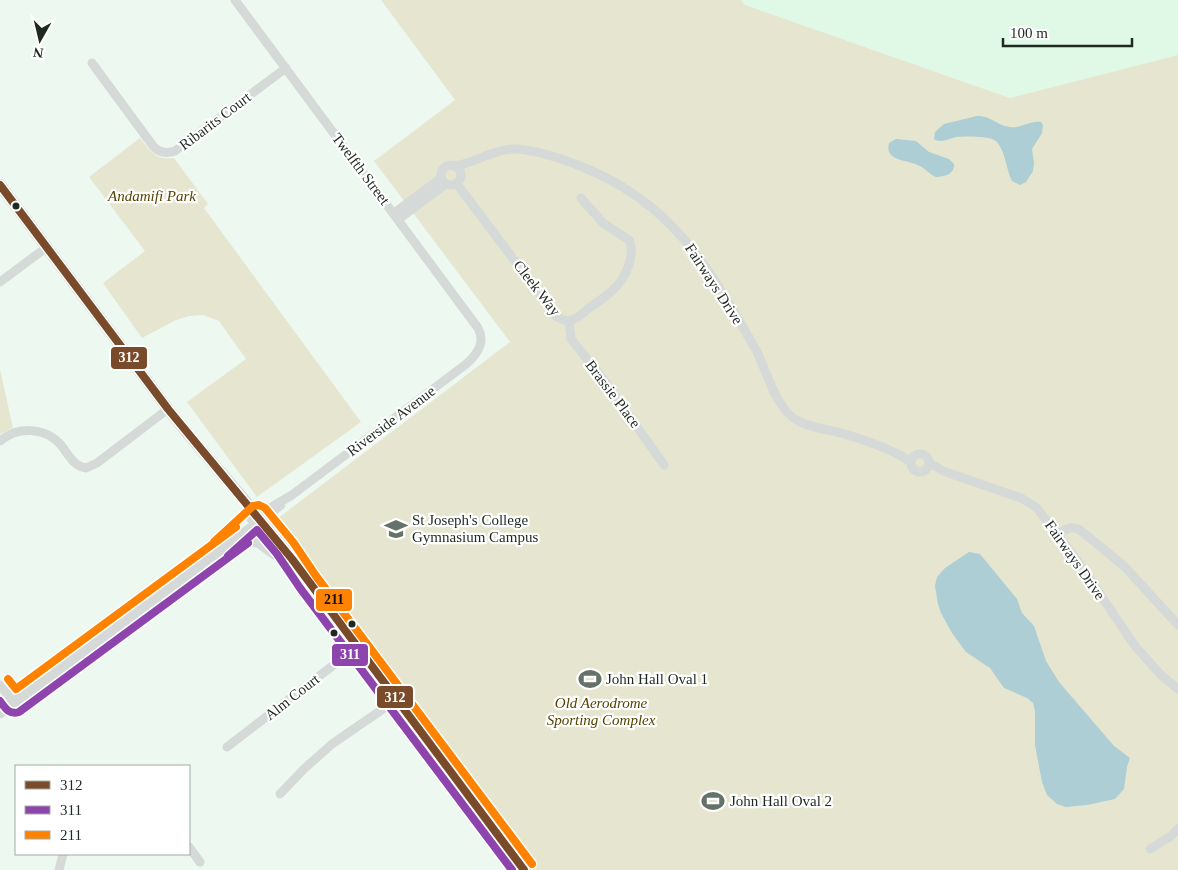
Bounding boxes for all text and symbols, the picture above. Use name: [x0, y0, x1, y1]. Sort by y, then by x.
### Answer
north arrow: [15, 15, 65, 65]
scale bar: [1003, 15, 1132, 47]
text: 100 m: [1010, 25, 1048, 41]
text: N: [32, 44, 44, 61]
street label: Ribarits Court: [176, 88, 255, 153]
street label: Twelfth Street: [329, 130, 394, 208]
park label: Andamifi Park: [107, 188, 196, 204]
unlabelled marker: [11, 201, 21, 211]
street label: Fairways Drive: [682, 241, 746, 328]
street label: Cleek Way: [511, 257, 564, 319]
line badge: 312: [110, 346, 148, 370]
text: 312: [119, 350, 140, 365]
street label: Brassie Place: [582, 357, 644, 431]
street label: Riverside Avenue: [344, 383, 438, 459]
place label: St Joseph's College Gymnasium Campus: [412, 512, 538, 545]
school or university icon: St Joseph's College Gymnasium Campus: [383, 516, 409, 542]
street label: Fairways Drive: [1042, 517, 1108, 603]
line badge: 211: [315, 588, 353, 612]
text: 211: [324, 592, 344, 607]
unlabelled marker: [347, 619, 357, 629]
unlabelled marker: [329, 628, 339, 638]
line badge: 311: [331, 643, 369, 667]
text: 311: [340, 647, 360, 662]
sports icon: John Hall Oval 1: [577, 666, 603, 692]
street label: Alm Court: [262, 670, 323, 723]
place label: John Hall Oval 1: [606, 671, 708, 687]
line badge: 312: [376, 685, 414, 709]
text: 312: [385, 690, 406, 705]
park label: Old Aerodrome Sporting Complex: [547, 695, 656, 728]
legend: [15, 765, 190, 855]
text: 312: [60, 777, 83, 793]
sports icon: John Hall Oval 2: [700, 788, 726, 814]
place label: John Hall Oval 2: [730, 793, 832, 809]
text: 311: [60, 802, 82, 818]
text: 211: [60, 827, 82, 843]

